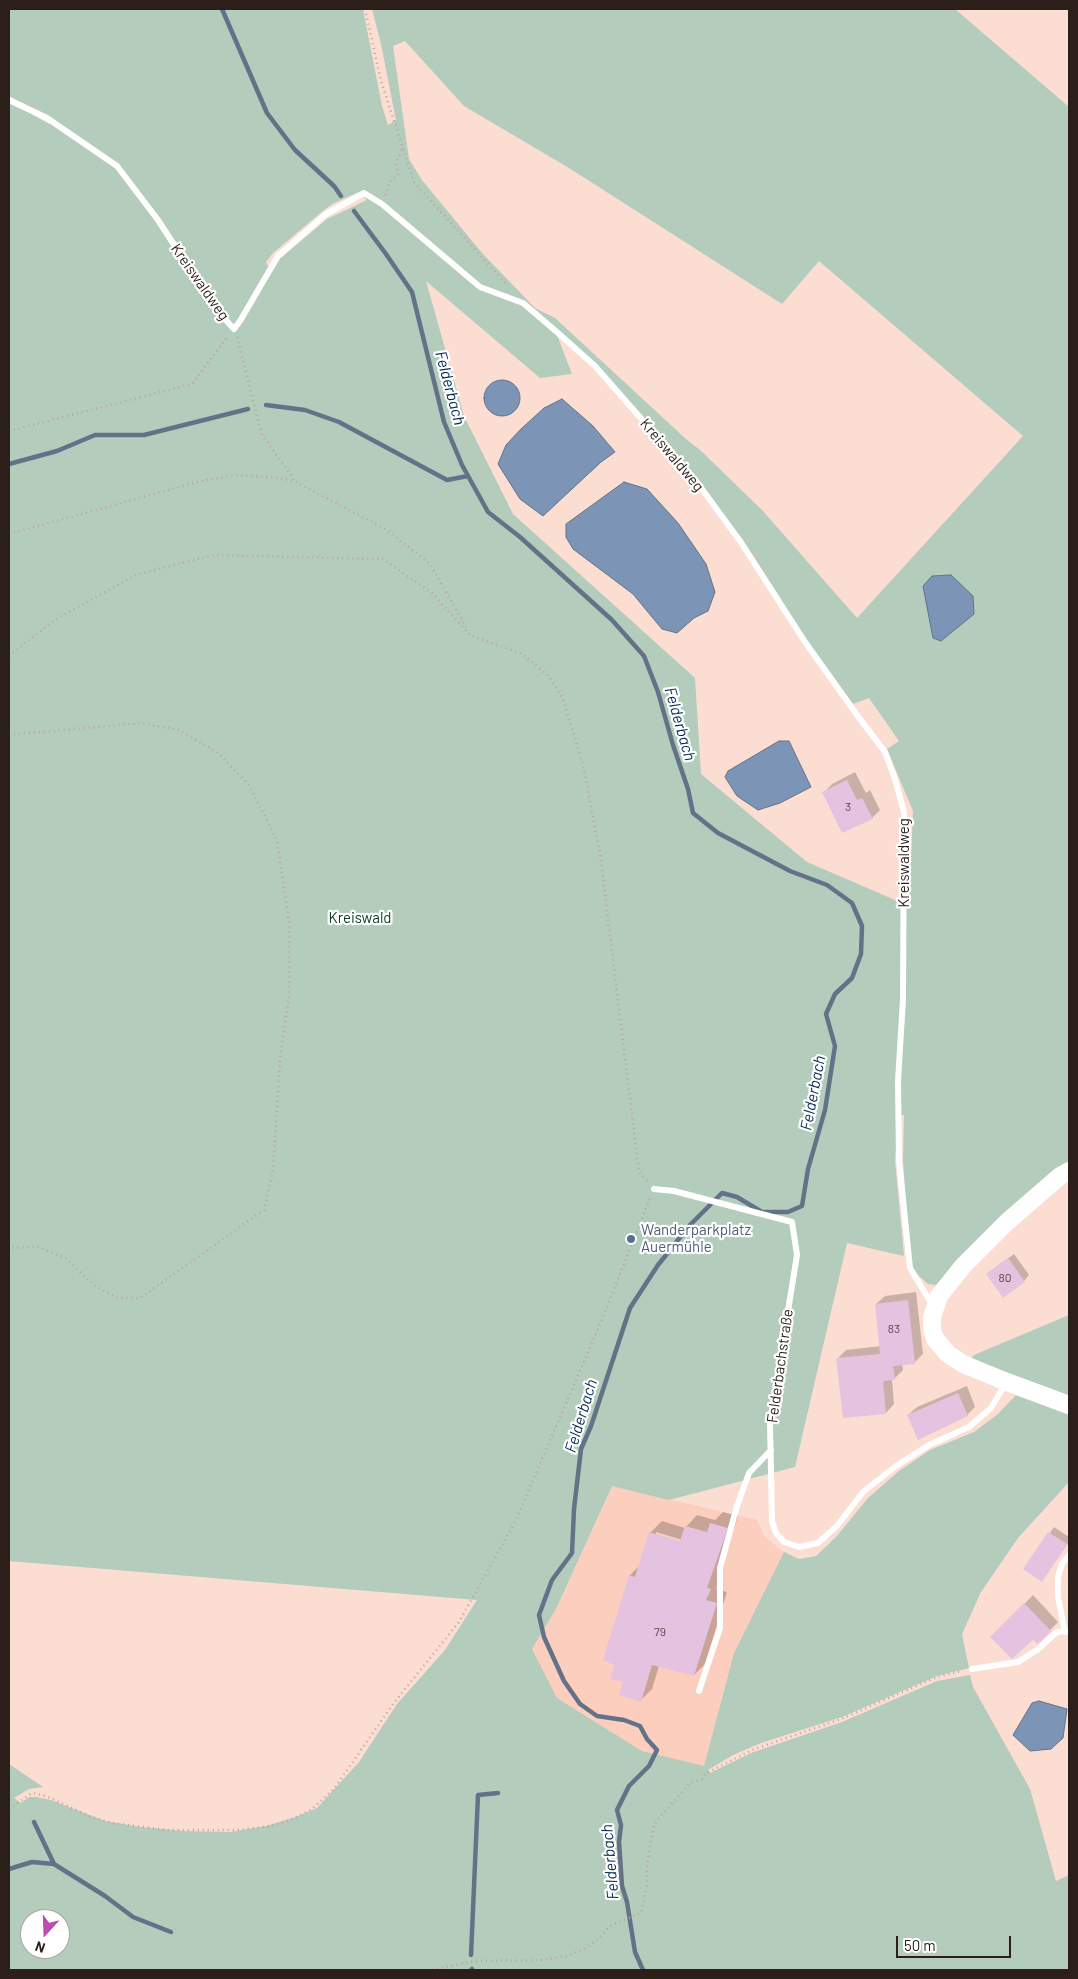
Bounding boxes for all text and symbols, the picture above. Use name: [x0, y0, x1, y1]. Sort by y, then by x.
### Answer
street label: Kreiswaldweg: [167, 240, 233, 324]
water label: Felderbach: [431, 349, 469, 427]
street label: Kreiswaldweg: [636, 415, 708, 495]
water label: Felderbach: [660, 685, 700, 763]
house number: 3: [845, 800, 851, 814]
street label: Kreiswaldweg: [895, 818, 913, 908]
park label: Kreiswald: [328, 909, 392, 927]
water label: Felderbach: [796, 1054, 830, 1132]
place label: Wanderparkplatz Auermühle: [641, 1221, 751, 1256]
marker: Wanderparkplatz Auermühle: [625, 1233, 637, 1245]
house number: 80: [998, 1271, 1012, 1285]
street label: Felderbachstraße: [763, 1308, 797, 1424]
house number: 83: [888, 1322, 900, 1336]
water label: Felderbach: [561, 1377, 601, 1455]
house number: 79: [654, 1625, 666, 1639]
water label: Felderbach: [597, 1823, 623, 1901]
north arrow: [20, 1909, 70, 1959]
scale bar: [898, 1926, 1013, 1958]
text: 50 m: [904, 1936, 936, 1954]
text: N: [33, 1938, 47, 1957]

